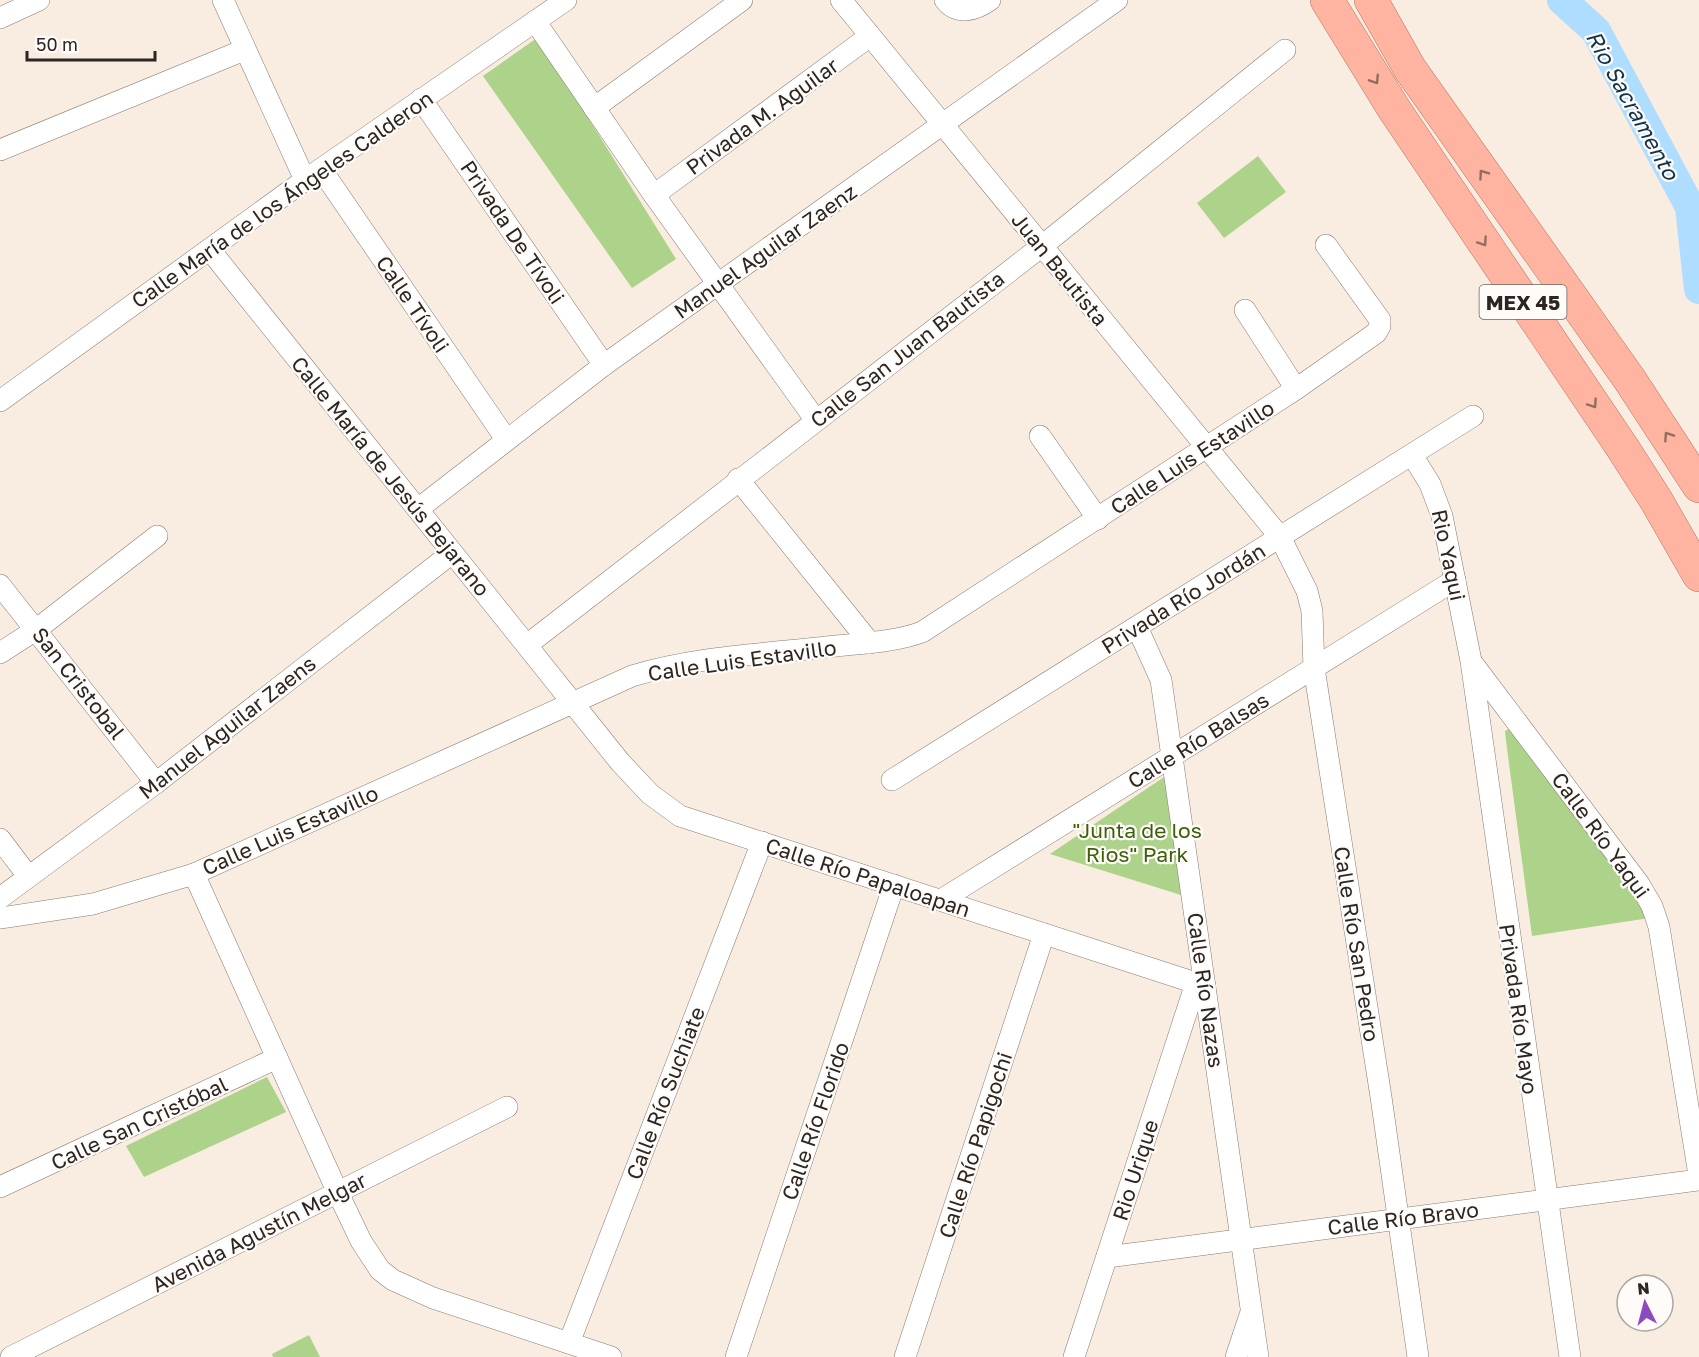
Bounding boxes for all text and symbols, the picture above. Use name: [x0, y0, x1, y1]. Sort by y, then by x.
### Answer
scale bar: [27, 24, 154, 62]
water label: Rio Sacramento: [1581, 26, 1686, 186]
text: 50 m: [36, 33, 78, 55]
street label: Privada M. Aguilar: [681, 52, 843, 180]
one-way arrow: [1367, 74, 1379, 84]
street label: Calle María de los Ángeles Calderon: [126, 85, 438, 313]
street label: Privada De Tívoli: [455, 155, 571, 309]
one-way arrow: [1479, 170, 1490, 181]
street label: Manuel Aguilar Zaenz: [669, 178, 861, 324]
street label: Juan Bautista: [1006, 207, 1114, 331]
one-way arrow: [1476, 235, 1487, 246]
street label: Calle Tívoli: [371, 250, 455, 358]
street label: Calle San Juan Bautista: [805, 265, 1009, 433]
road number: MEX 45: [1480, 285, 1567, 319]
street label: Calle María de Jesús Bejarano: [286, 351, 496, 601]
street label: Calle Luis Estavillo: [1105, 394, 1279, 520]
one-way arrow: [1585, 397, 1596, 408]
one-way arrow: [1664, 432, 1676, 442]
street label: Rio Yaqui: [1427, 507, 1471, 603]
street label: Privada Río Jordán: [1096, 537, 1270, 659]
street label: San Cristobal: [27, 622, 131, 744]
street label: Calle Luis Estavillo: [646, 634, 838, 686]
street label: Manuel Aguilar Zaens: [133, 650, 321, 804]
street label: Calle Río Balsas: [1123, 686, 1273, 794]
street label: Calle Río Yaqui: [1547, 767, 1655, 903]
street label: Calle Luis Estavillo: [198, 779, 382, 881]
park label: "Junta de los Rios" Park: [1072, 817, 1202, 867]
street label: Calle Río Papaloapan: [762, 832, 974, 922]
street label: Calle Río San Pedro: [1329, 845, 1385, 1043]
street label: Calle Río Nazas: [1182, 911, 1230, 1069]
street label: Privada Río Mayo: [1494, 922, 1544, 1096]
street label: Calle Río Suchiate: [620, 1003, 710, 1183]
street label: Calle Río Florido: [776, 1039, 854, 1203]
street label: Calle Río Papigochi: [933, 1049, 1017, 1241]
street label: Calle San Cristóbal: [46, 1071, 232, 1175]
street label: Rio Urique: [1106, 1116, 1164, 1224]
street label: Avenida Agustín Melgar: [147, 1167, 371, 1297]
street label: Calle Río Bravo: [1326, 1196, 1480, 1240]
north arrow: [1615, 1273, 1675, 1333]
text: N: [1636, 1278, 1651, 1299]

